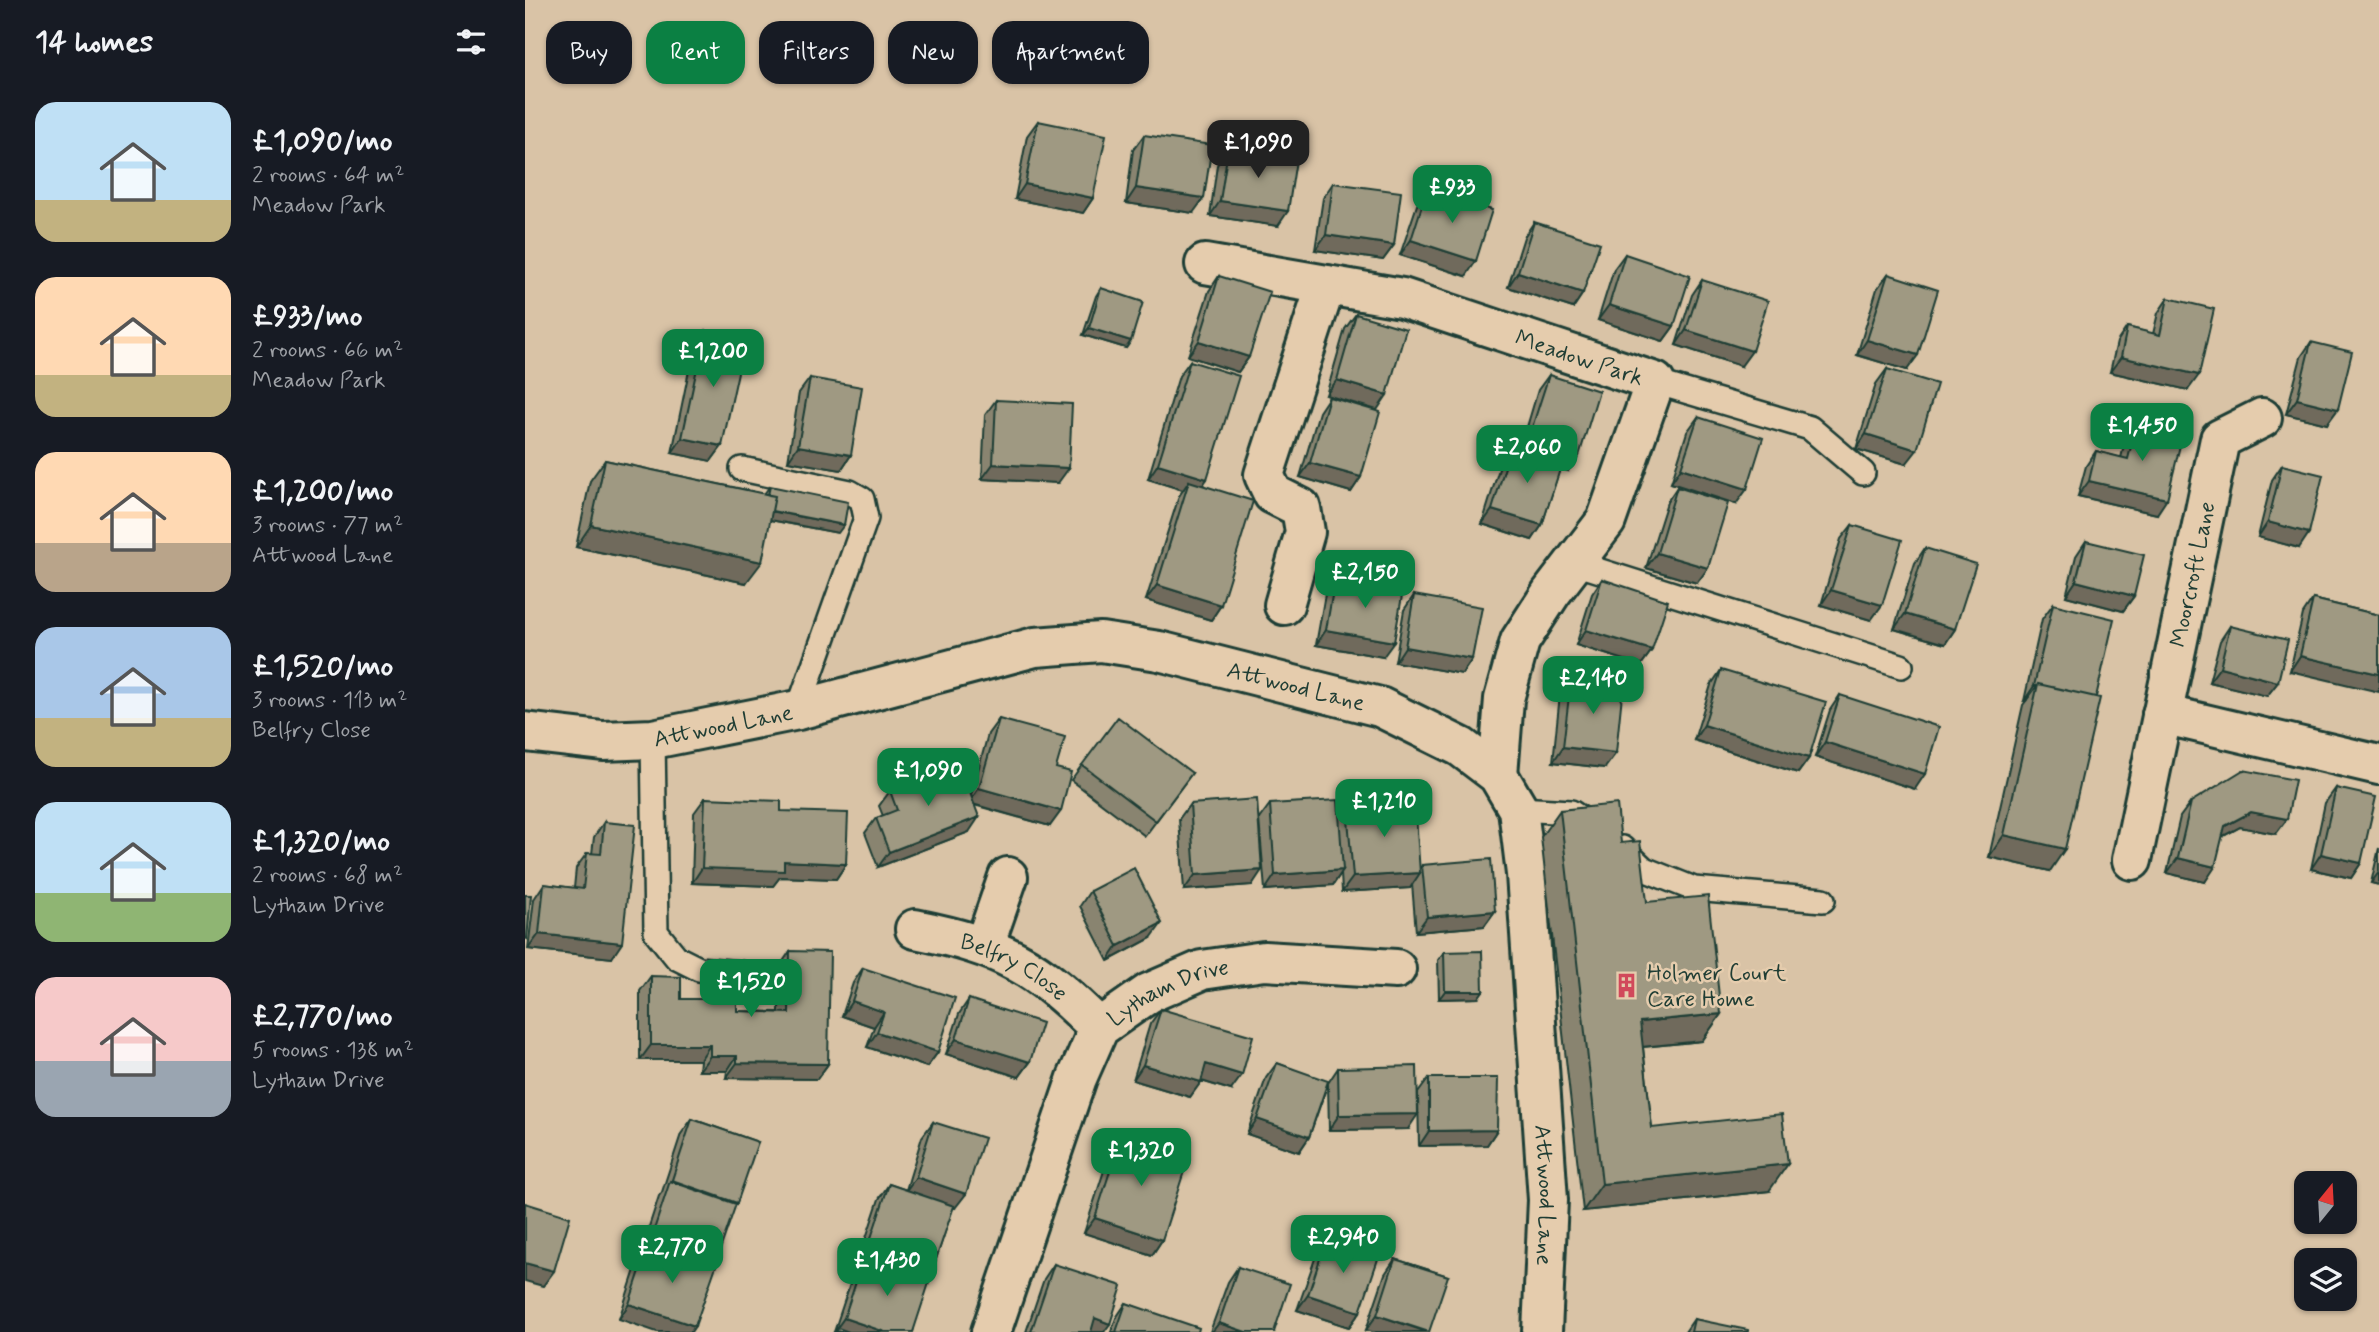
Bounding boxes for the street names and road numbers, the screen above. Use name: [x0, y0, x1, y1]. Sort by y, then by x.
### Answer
street label: Meadow Park: [1511, 324, 1647, 394]
street label: Moorcroft Lane: [2164, 499, 2224, 650]
street label: Attwood Lane: [1223, 656, 1368, 720]
street label: Attwood Lane: [651, 698, 796, 756]
street label: Belfry Close: [956, 927, 1073, 1009]
street label: Lytham Drive: [1102, 953, 1231, 1035]
street label: Attwood Lane: [1526, 1124, 1561, 1266]

